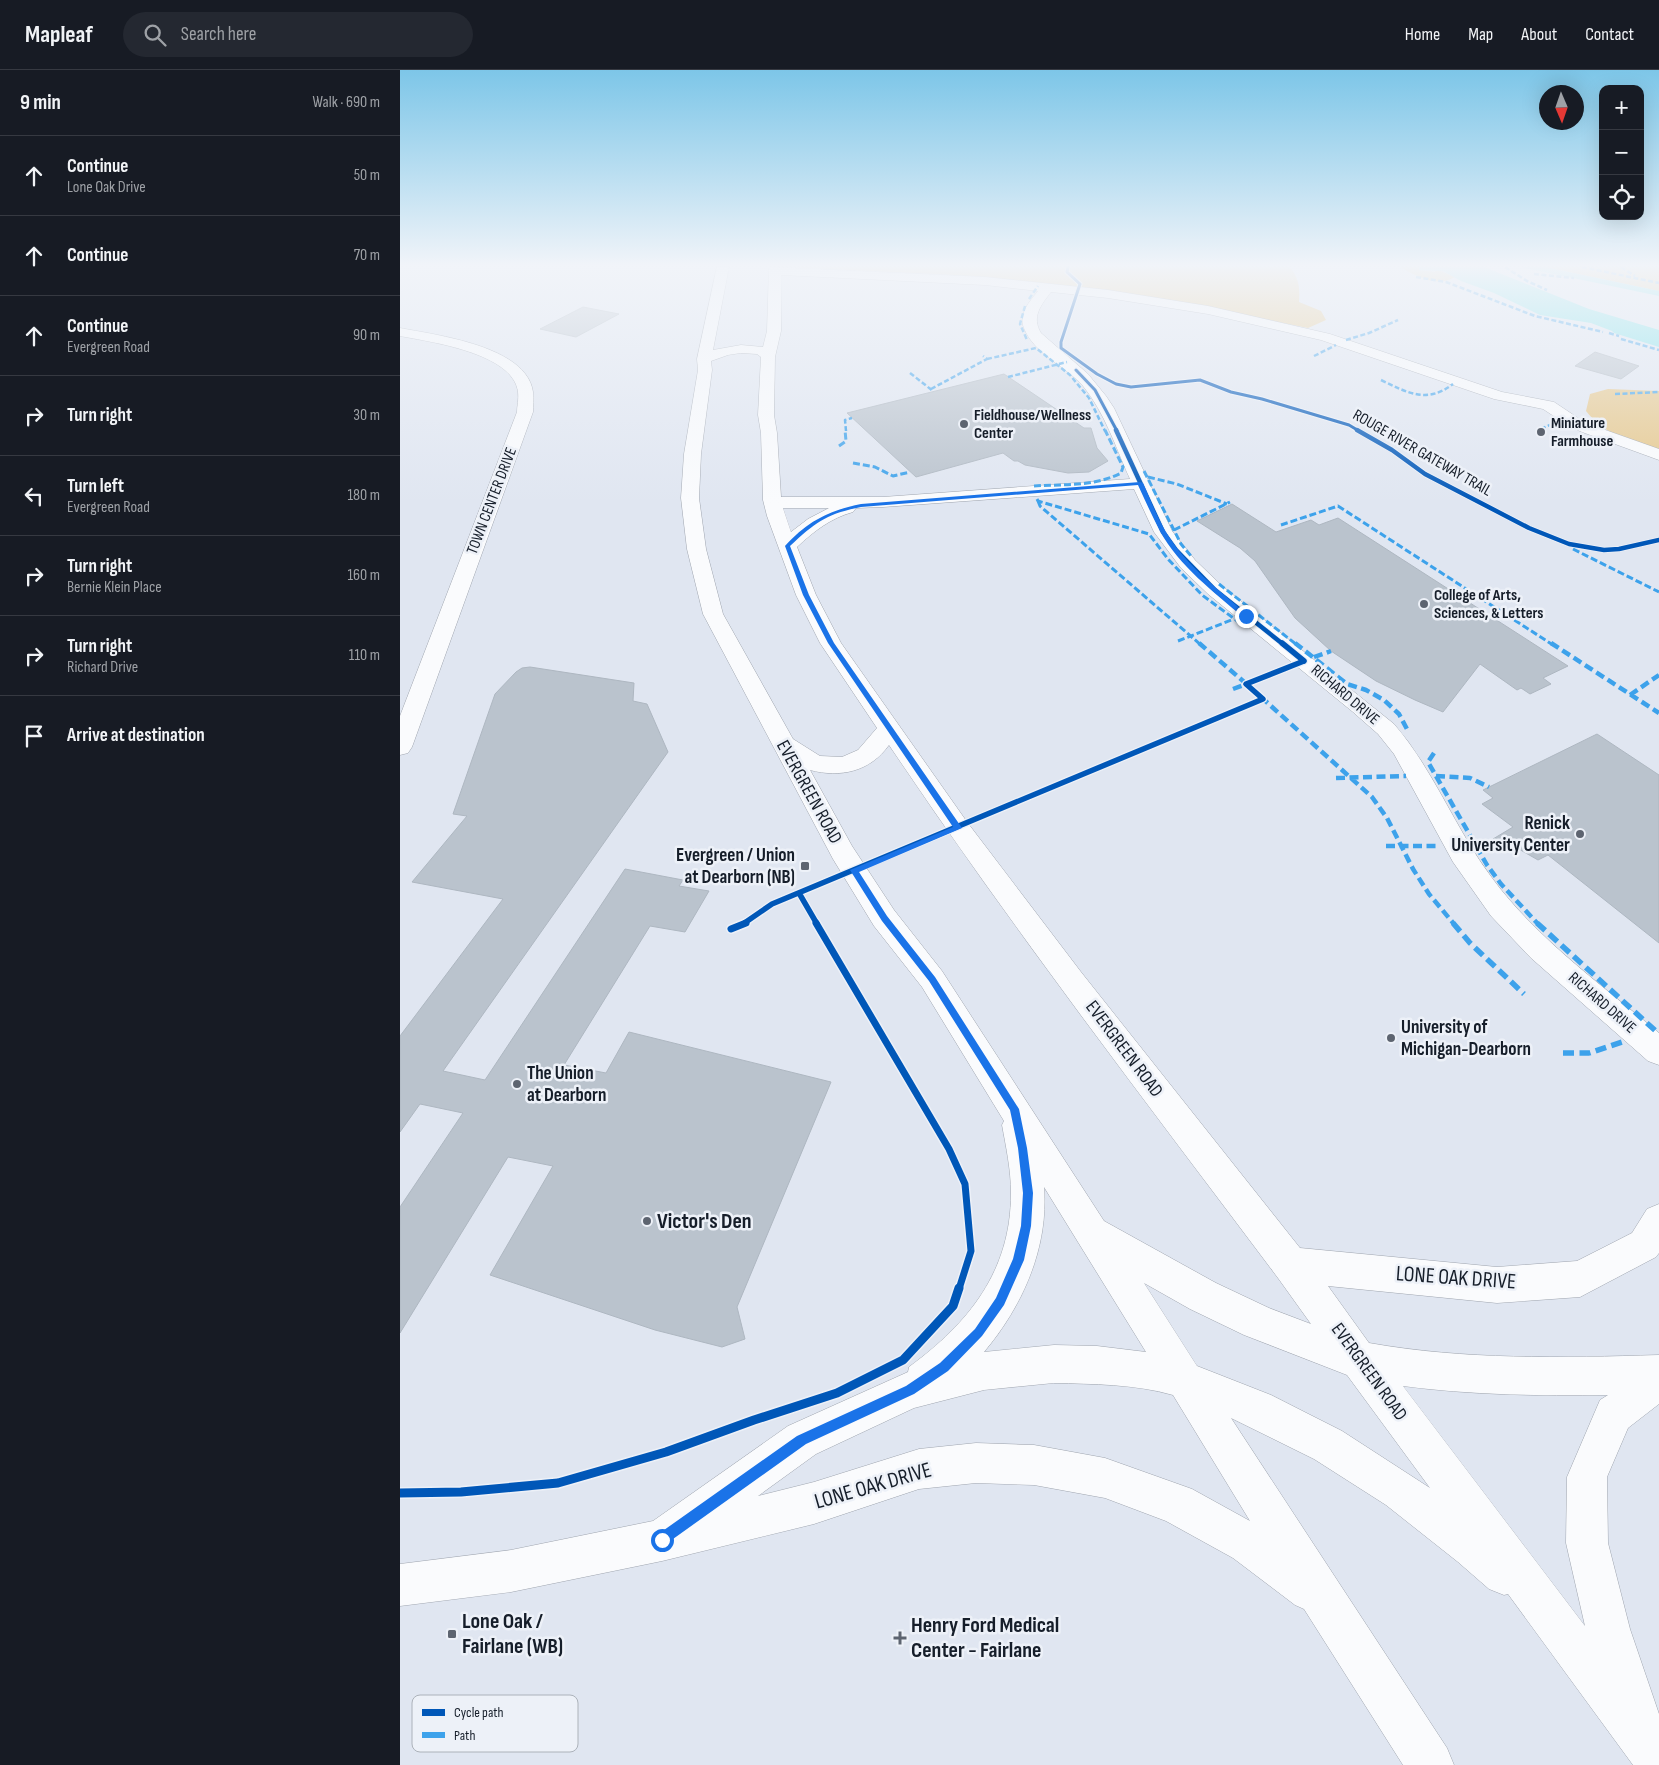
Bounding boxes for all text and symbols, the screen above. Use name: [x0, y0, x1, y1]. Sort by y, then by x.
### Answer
search box: [123, 12, 473, 57]
text: Mapleaf: [25, 20, 93, 49]
icon: search: [141, 21, 169, 49]
text: Search here: [181, 23, 256, 46]
text: Home: [1405, 24, 1440, 45]
text: Map: [1468, 24, 1493, 45]
text: About: [1521, 24, 1557, 45]
text: Contact: [1585, 24, 1634, 45]
north arrow: [1539, 85, 1584, 130]
map controls: [1599, 85, 1644, 220]
button: +: [1599, 85, 1644, 130]
text: 9 min: [20, 90, 61, 115]
text: Walk · 690 m: [313, 93, 380, 112]
button: −: [1599, 130, 1644, 175]
text: Continue: [67, 155, 128, 178]
icon: ahead: [20, 162, 48, 190]
text: 50 m: [354, 166, 380, 185]
button: locate: [1599, 175, 1644, 220]
text: Lone Oak Drive: [67, 178, 146, 197]
icon: ahead: [20, 242, 48, 270]
text: Continue: [67, 244, 128, 267]
text: 70 m: [354, 246, 380, 265]
text: Continue: [67, 315, 128, 338]
icon: ahead: [20, 322, 48, 350]
text: 90 m: [353, 326, 380, 345]
text: Evergreen Road: [67, 338, 150, 357]
icon: right: [20, 402, 48, 430]
text: Turn right: [67, 404, 132, 427]
text: 30 m: [353, 406, 380, 425]
place label: Fieldhouse/Wellness Center: [974, 406, 1091, 443]
street label: ROUGE RIVER GATEWAY TRAIL: [1349, 406, 1495, 501]
place label: Miniature Farmhouse: [1551, 414, 1613, 451]
marker: Fieldhouse/Wellness Center: [958, 418, 970, 430]
marker: Miniature Farmhouse: [1535, 426, 1547, 438]
street label: TOWN CENTER DRIVE: [463, 445, 521, 557]
text: Turn left: [67, 475, 124, 498]
icon: left: [20, 482, 48, 510]
text: 180 m: [347, 486, 380, 505]
text: Evergreen Road: [67, 498, 150, 517]
text: Turn right: [67, 555, 132, 578]
icon: right: [20, 562, 48, 590]
text: 160 m: [347, 566, 380, 585]
text: Bernie Klein Place: [67, 578, 162, 597]
place label: College of Arts, Sciences, & Letters: [1434, 586, 1543, 623]
marker: College of Arts, Sciences, & Letters: [1418, 598, 1430, 610]
route end: [1235, 605, 1258, 628]
text: Turn right: [67, 635, 132, 658]
icon: right: [20, 642, 48, 670]
text: 110 m: [349, 646, 380, 665]
text: Richard Drive: [67, 658, 138, 677]
street label: RICHARD DRIVE: [1307, 661, 1383, 729]
icon: arrive: [20, 722, 48, 750]
text: Arrive at destination: [67, 724, 205, 747]
street label: EVERGREEN ROAD: [771, 736, 847, 848]
place label: Renick University Center: [1451, 812, 1570, 857]
marker: Renick University Center: [1574, 828, 1586, 840]
place label: Evergreen / Union at Dearborn (NB): [676, 844, 795, 889]
marker: Evergreen / Union at Dearborn (NB): [799, 860, 811, 872]
street label: RICHARD DRIVE: [1564, 968, 1640, 1038]
street label: EVERGREEN ROAD: [1080, 996, 1168, 1102]
place label: University of Michigan-Dearborn: [1401, 1016, 1531, 1061]
marker: University of Michigan-Dearborn: [1385, 1032, 1397, 1044]
place label: The Union at Dearborn: [527, 1062, 606, 1107]
marker: The Union at Dearborn: [511, 1078, 523, 1090]
place label: Victor's Den: [657, 1208, 752, 1235]
marker: Victor's Den: [641, 1215, 653, 1227]
street label: LONE OAK DRIVE: [1395, 1260, 1517, 1296]
street label: EVERGREEN ROAD: [1326, 1319, 1412, 1425]
street label: LONE OAK DRIVE: [811, 1456, 935, 1516]
route start: [651, 1529, 674, 1552]
place label: Lone Oak / Fairlane (WB): [462, 1608, 563, 1660]
place label: Henry Ford Medical Center - Fairlane: [911, 1612, 1059, 1664]
marker: Lone Oak / Fairlane (WB): [446, 1628, 458, 1640]
marker: Henry Ford Medical Center - Fairlane: [893, 1631, 907, 1645]
legend: [412, 1695, 578, 1752]
text: Cycle path: [454, 1704, 504, 1721]
text: Path: [454, 1727, 475, 1744]

